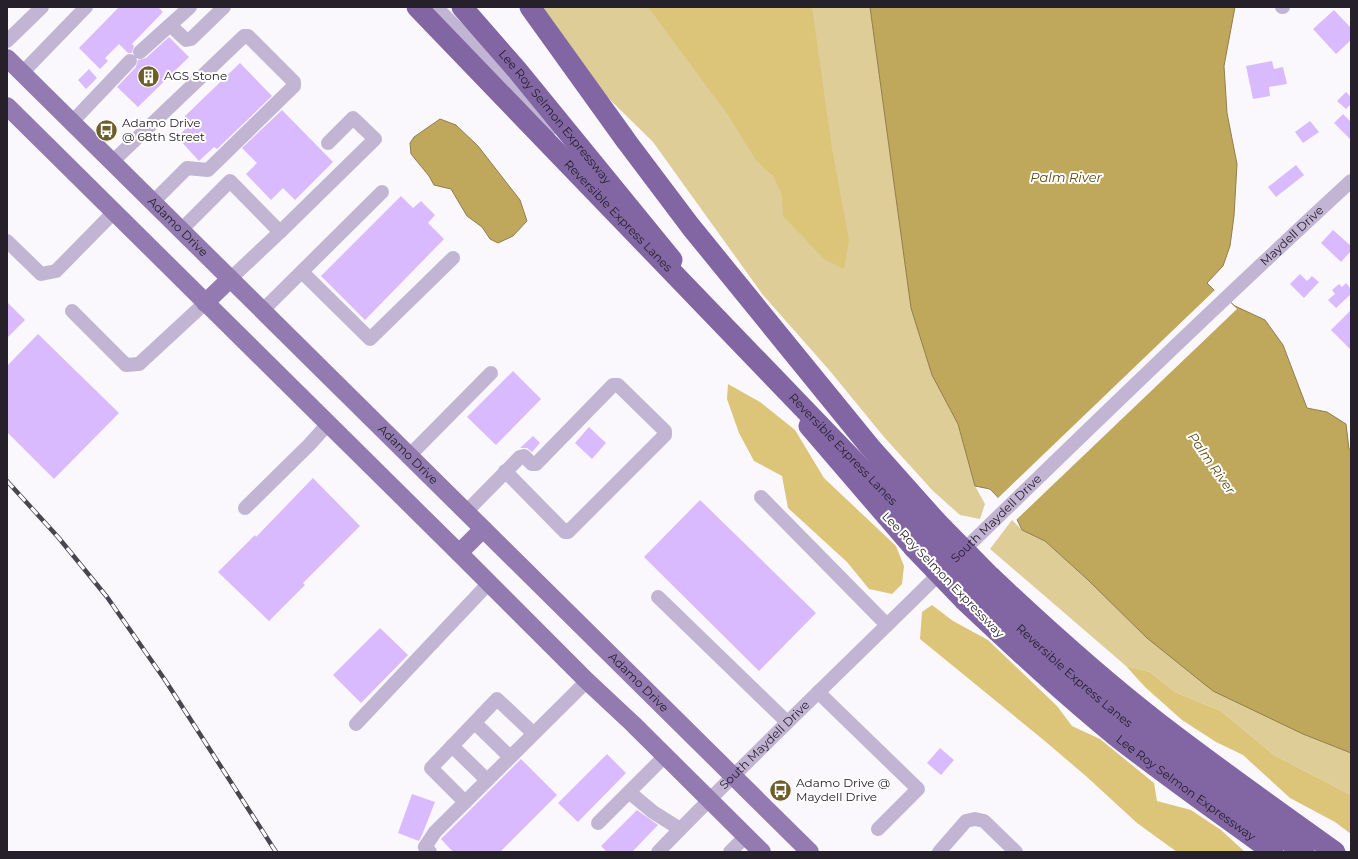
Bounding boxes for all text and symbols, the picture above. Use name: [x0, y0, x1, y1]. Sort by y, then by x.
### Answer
street label: Lee Roy Selmon Expressway: [496, 46, 615, 187]
building icon: AGS Stone: [135, 63, 161, 89]
place label: AGS Stone: [164, 68, 227, 83]
place label: Adamo Drive @ 68th Street: [122, 115, 205, 144]
bus stop icon: Adamo Drive @ 68th Street: [93, 117, 119, 143]
street label: Reversible Express Lanes: [561, 156, 676, 275]
water label: Palm River: [1030, 169, 1103, 185]
street label: Adamo Drive: [145, 193, 211, 259]
street label: Maydell Drive: [1257, 202, 1326, 269]
street label: Reversible Express Lanes: [786, 390, 901, 508]
street label: Adamo Drive: [375, 421, 442, 487]
water label: Palm River: [1185, 429, 1240, 498]
street label: South Maydell Drive: [947, 471, 1044, 565]
street label: Lee Roy Selmon Expressway: [879, 509, 1008, 641]
street label: Reversible Express Lanes: [1013, 621, 1136, 730]
street label: Adamo Drive: [606, 649, 672, 715]
street label: South Maydell Drive: [716, 697, 812, 792]
street label: Lee Roy Selmon Expressway: [1113, 731, 1259, 844]
place label: Adamo Drive @ Maydell Drive: [796, 775, 890, 804]
bus stop icon: Adamo Drive @ Maydell Drive: [767, 777, 793, 803]

